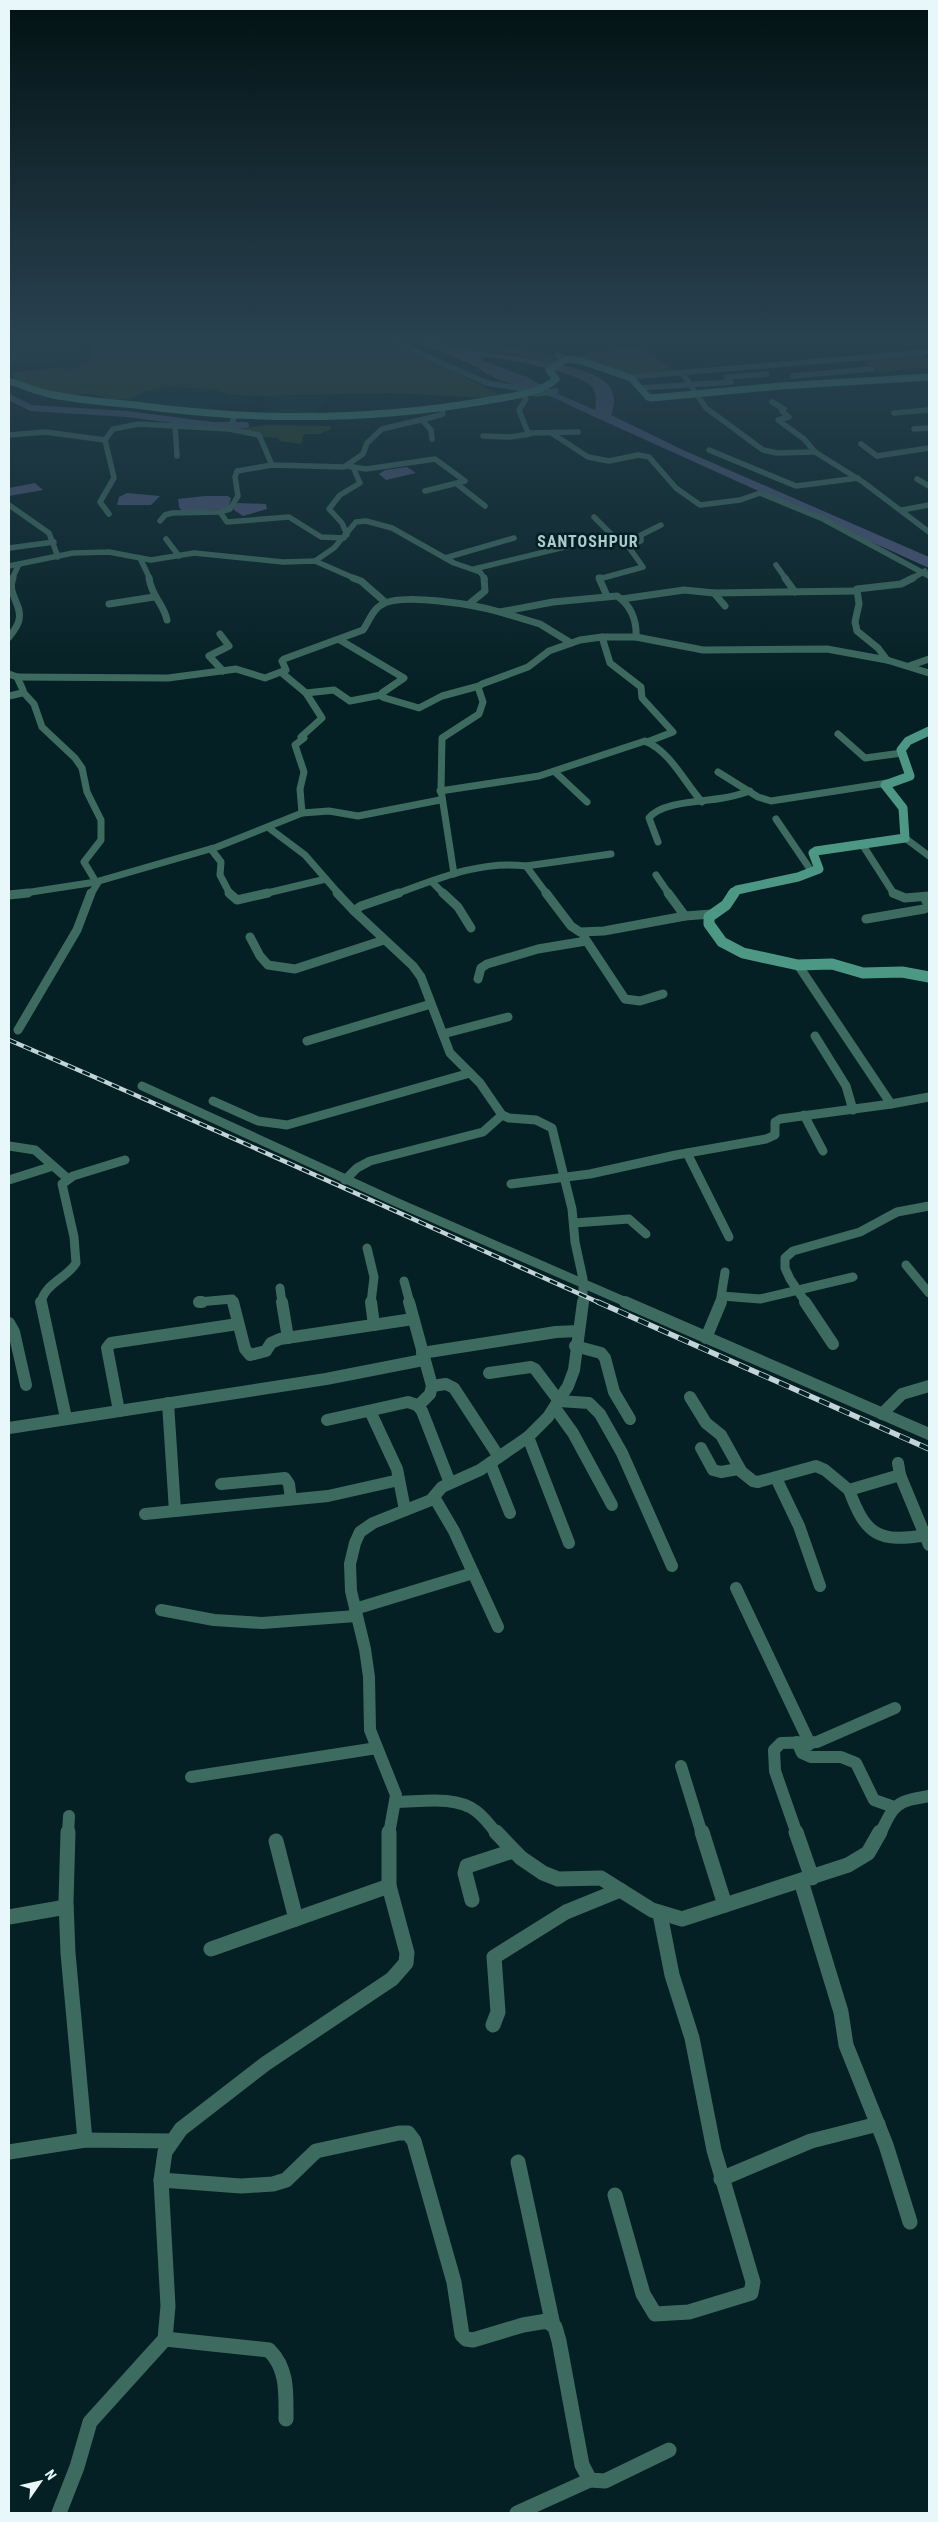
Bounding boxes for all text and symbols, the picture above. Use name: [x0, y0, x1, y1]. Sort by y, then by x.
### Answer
district label: SANTOSHPUR: [537, 532, 639, 551]
north arrow: [15, 2457, 65, 2507]
text: N: [42, 2467, 60, 2483]

